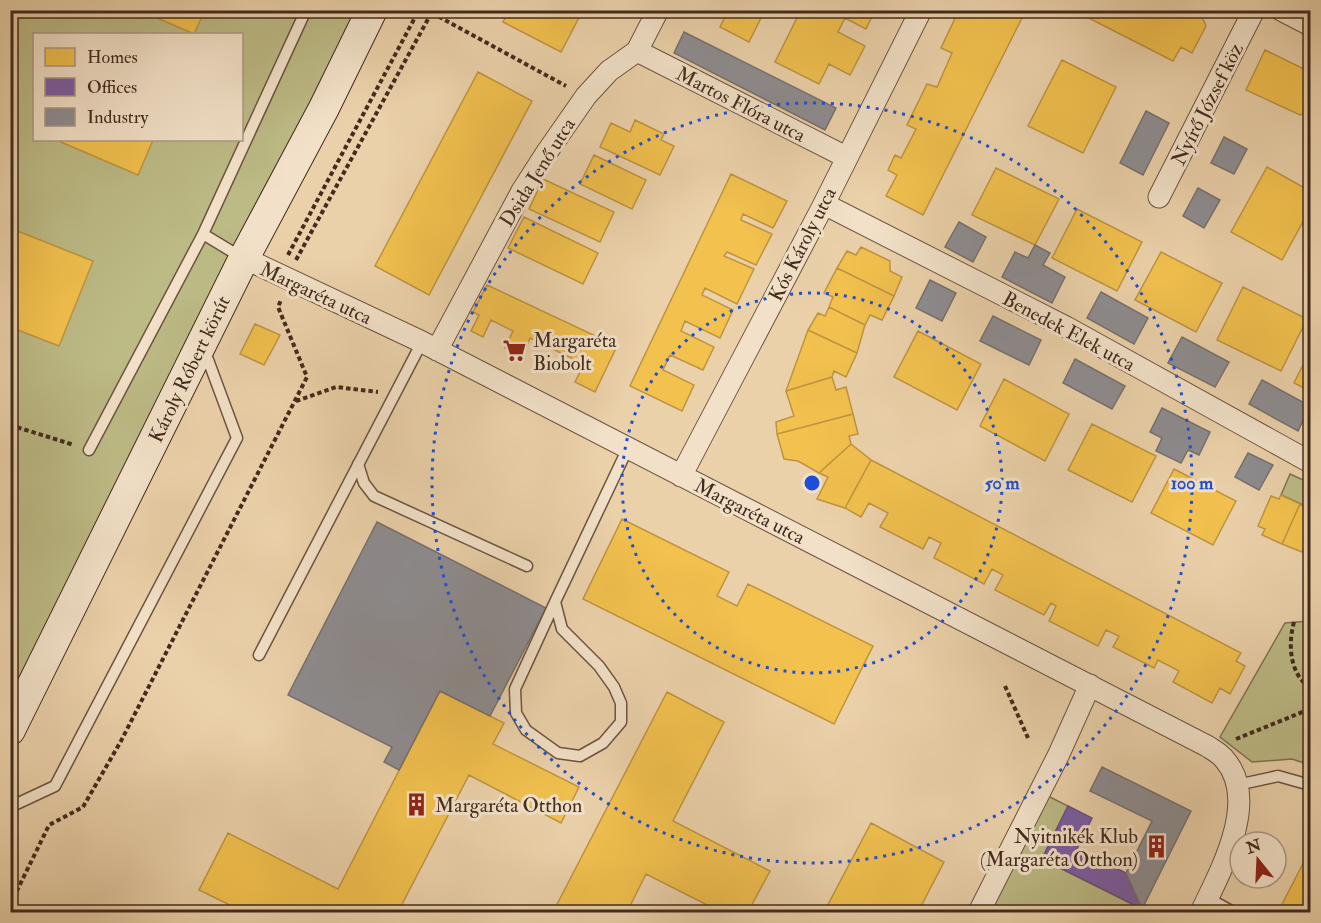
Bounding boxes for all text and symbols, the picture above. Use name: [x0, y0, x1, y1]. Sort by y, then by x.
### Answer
legend: [33, 33, 243, 141]
street label: Nyírő József köz: [1166, 38, 1249, 170]
text: Homes: [87, 46, 138, 69]
street label: Martos Flóra utca: [672, 61, 810, 148]
text: Offices: [87, 76, 137, 99]
text: Industry: [87, 106, 149, 129]
street label: Dsida Jenő utca: [494, 112, 581, 231]
street label: Kós Károly utca: [763, 182, 842, 305]
street label: Margaréta utca: [256, 257, 376, 331]
street label: Benedek Elek utca: [998, 286, 1140, 377]
street label: Károly Róbert körút: [143, 291, 236, 447]
place label: Margaréta Biobolt: [533, 328, 617, 376]
supermarket icon: Margaréta Biobolt: [502, 338, 528, 364]
text: 50 m: [985, 472, 1020, 495]
text: 100 m: [1171, 472, 1214, 495]
street label: Margaréta utca: [690, 473, 810, 550]
centre of rings: [802, 473, 822, 493]
building icon: Margaréta Otthon: [404, 792, 430, 818]
place label: Margaréta Otthon: [435, 793, 582, 818]
place label: Nyitnikék Klub (Margaréta Otthon): [980, 824, 1138, 872]
north arrow: [1228, 830, 1288, 890]
building icon: Nyitnikék Klub (Margaréta Otthon): [1143, 834, 1169, 860]
text: N: [1243, 835, 1264, 859]

